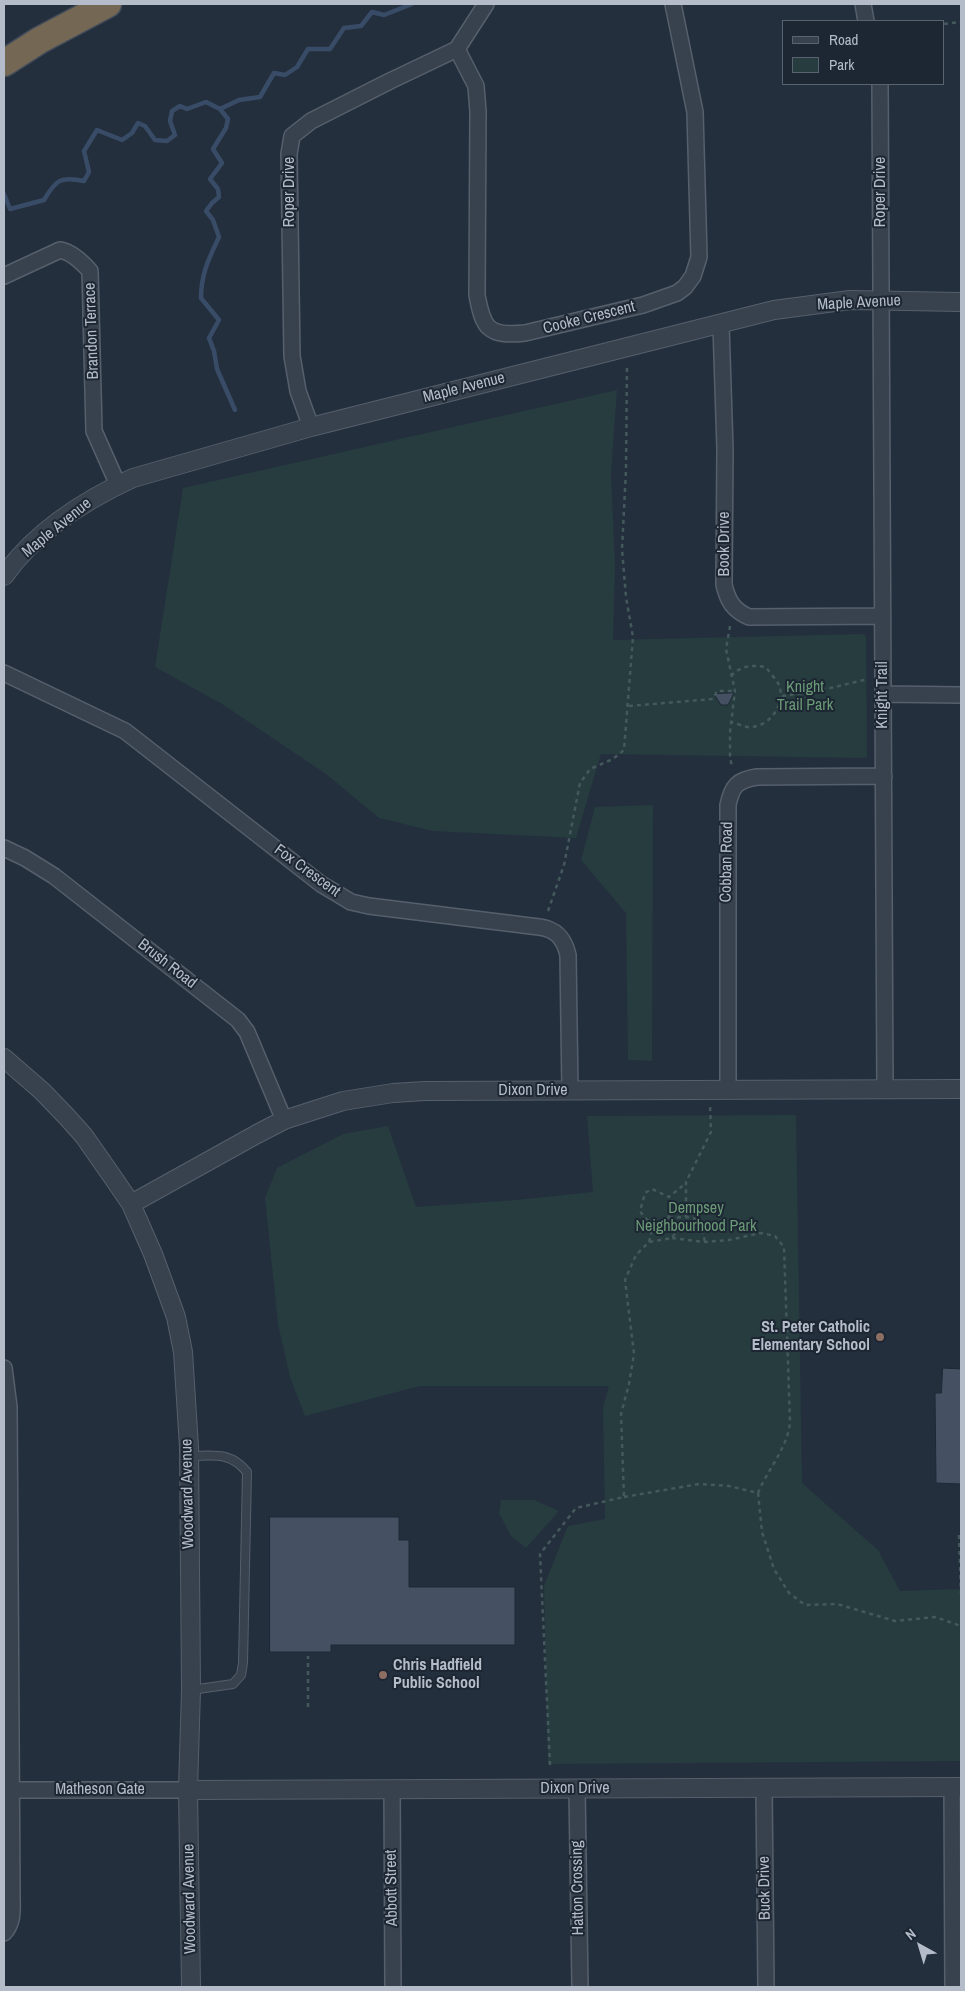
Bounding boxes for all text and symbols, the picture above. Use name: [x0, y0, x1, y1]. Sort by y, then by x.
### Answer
legend: [782, 20, 945, 85]
text: Road: [829, 29, 858, 50]
text: Park: [829, 54, 854, 75]
street label: Roper Drive: [280, 157, 300, 227]
street label: Roper Drive: [871, 157, 891, 227]
street label: Brandon Terrace: [81, 282, 103, 380]
street label: Maple Avenue: [817, 291, 901, 315]
street label: Cooke Crescent: [541, 297, 637, 339]
street label: Maple Avenue: [421, 369, 507, 407]
street label: Maple Avenue: [18, 494, 96, 562]
street label: Book Drive: [715, 512, 735, 576]
street label: Knight Trail: [873, 661, 893, 729]
park label: Knight Trail Park: [777, 678, 833, 716]
street label: Cobban Road: [717, 821, 737, 903]
street label: Fox Crescent: [270, 840, 344, 902]
street label: Brush Road: [134, 935, 200, 993]
street label: Dixon Drive: [498, 1081, 568, 1101]
park label: Dempsey Neighbourhood Park: [635, 1199, 757, 1237]
place label: St. Peter Catholic Elementary School: [752, 1318, 870, 1356]
marker: St. Peter Catholic Elementary School: [874, 1331, 886, 1343]
street label: Woodward Avenue: [177, 1439, 199, 1549]
place label: Chris Hadfield Public School: [393, 1656, 482, 1694]
marker: Chris Hadfield Public School: [377, 1669, 389, 1681]
street label: Dixon Drive: [540, 1779, 610, 1799]
street label: Matheson Gate: [55, 1780, 145, 1800]
street label: Hatton Crossing: [568, 1840, 588, 1936]
street label: Woodward Avenue: [179, 1844, 201, 1954]
street label: Abbott Street: [382, 1850, 402, 1926]
street label: Buck Drive: [755, 1856, 775, 1920]
north arrow: [895, 1921, 945, 1971]
text: N: [902, 1925, 919, 1944]

